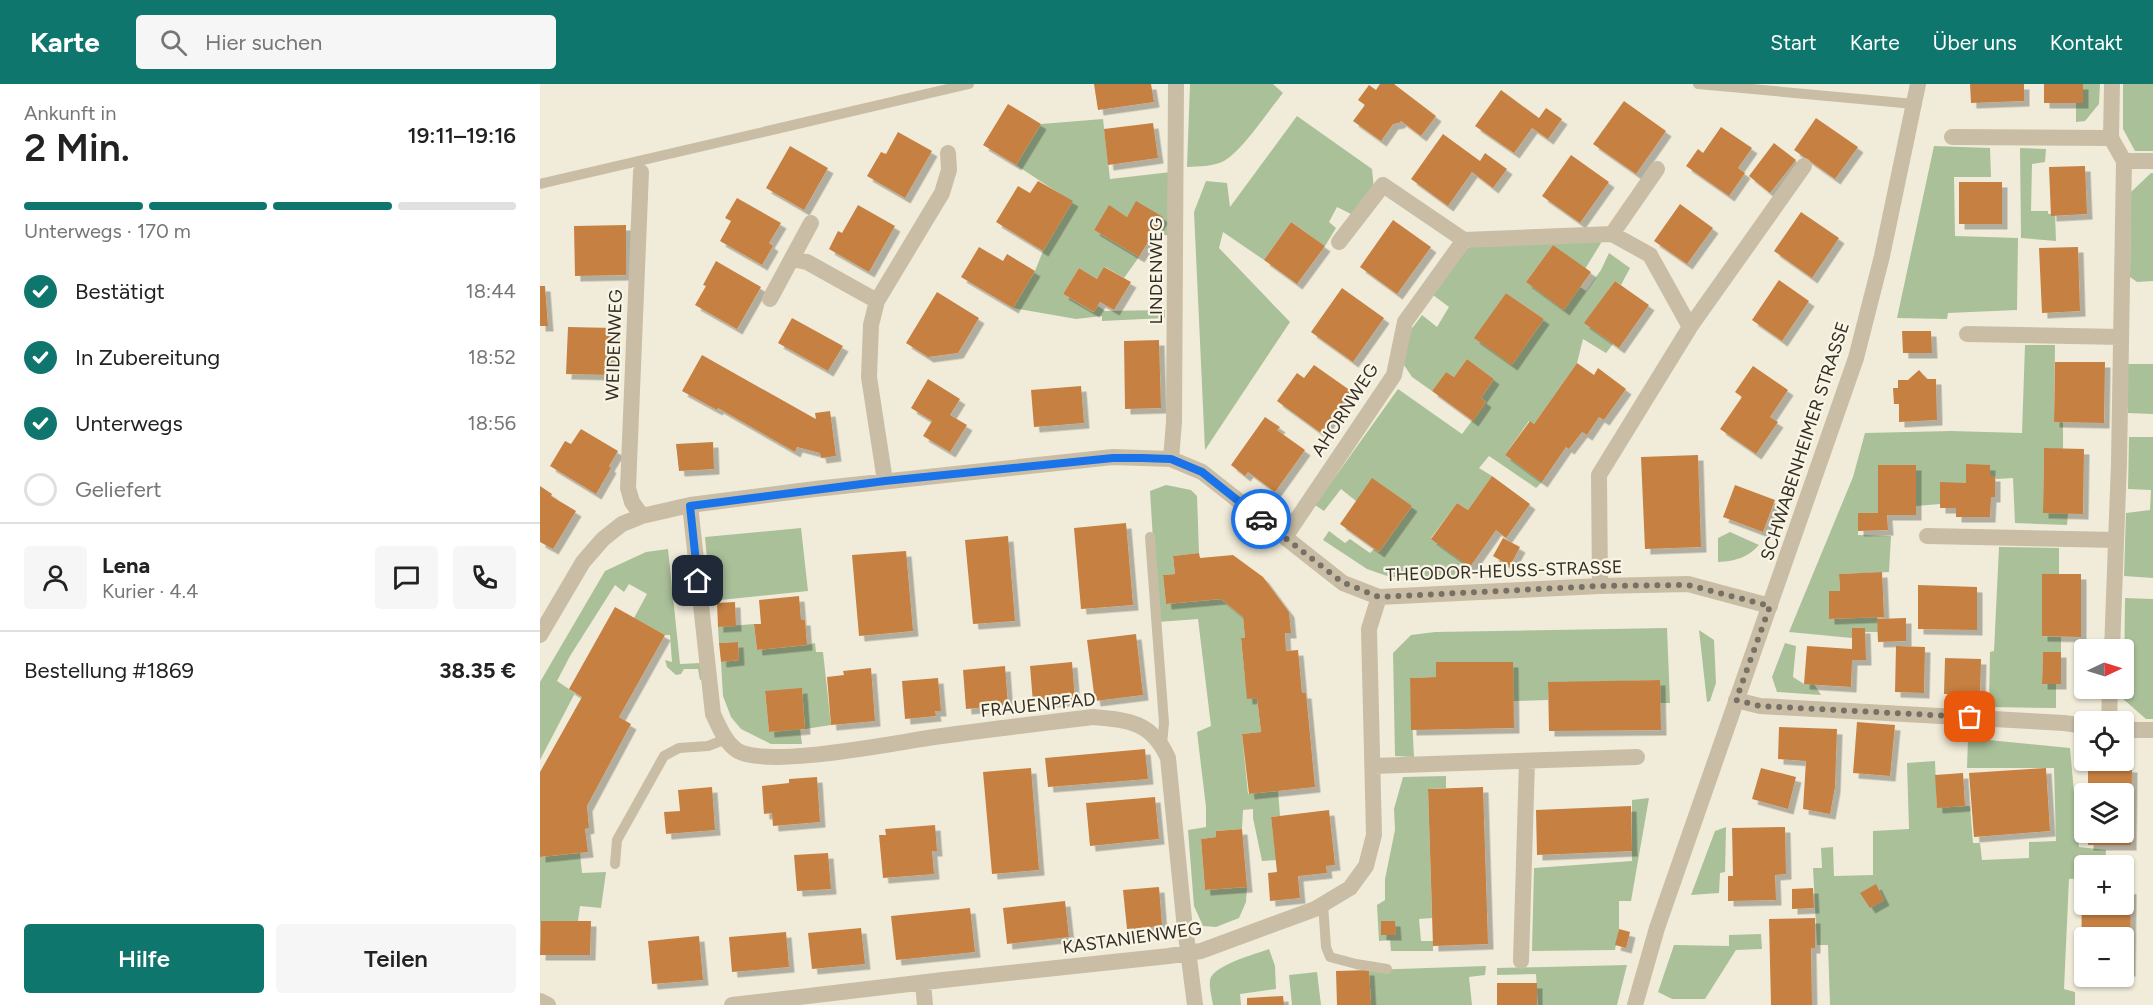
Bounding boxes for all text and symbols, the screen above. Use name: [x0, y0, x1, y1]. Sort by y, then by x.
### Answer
search box: [136, 15, 556, 69]
text: Karte: [30, 25, 100, 59]
icon: search: [157, 26, 190, 59]
text: Hier suchen: [205, 29, 322, 56]
text: Start: [1770, 30, 1817, 55]
text: Karte: [1850, 30, 1900, 55]
text: Über uns: [1933, 30, 2017, 55]
text: Kontakt: [2050, 30, 2123, 55]
text: Ankunft in: [24, 101, 116, 125]
text: 19:11–19:16: [408, 122, 516, 149]
text: 2 Min.: [24, 124, 130, 171]
street label: LINDENWEG: [1145, 217, 1167, 324]
text: Unterwegs · 170 m: [24, 219, 191, 243]
icon: check: [24, 275, 57, 308]
text: Bestätigt: [75, 278, 165, 305]
text: 18:44: [466, 279, 516, 303]
street label: WEIDENWEG: [601, 289, 627, 401]
street label: SCHWABENHEIMER STRASSE: [1756, 319, 1854, 563]
icon: check: [24, 341, 57, 374]
text: In Zubereitung: [75, 344, 220, 371]
text: 18:52: [468, 345, 516, 369]
street label: AHORNWEG: [1307, 359, 1383, 461]
icon: check: [24, 407, 57, 440]
text: Unterwegs: [75, 410, 183, 437]
text: 18:56: [468, 411, 516, 435]
text: Geliefert: [75, 476, 162, 503]
courier: [1231, 489, 1291, 549]
icon: car: [1245, 503, 1278, 536]
button: person: [24, 546, 87, 609]
button: chat: [375, 546, 438, 609]
button: phone: [453, 546, 516, 609]
text: Lena: [102, 552, 150, 579]
pin: [672, 555, 723, 606]
street label: THEODOR-HEUSS-STRASSE: [1385, 556, 1623, 586]
icon: home: [681, 564, 714, 597]
text: Kurier · 4.4: [102, 579, 198, 603]
north arrow: [2074, 639, 2134, 699]
map controls: [2074, 639, 2134, 987]
text: Bestellung #1869: [24, 657, 194, 684]
text: 38.35 €: [439, 657, 516, 684]
street label: FRAUENPFAD: [979, 688, 1097, 722]
pin: [1944, 691, 1995, 742]
icon: bag: [1953, 700, 1986, 733]
button: locate: [2074, 711, 2134, 771]
button: layers: [2074, 783, 2134, 843]
button: +: [2074, 855, 2134, 915]
street label: KASTANIENWEG: [1061, 917, 1203, 959]
button: Hilfe: [24, 924, 264, 993]
button: Teilen: [276, 924, 516, 993]
button: −: [2074, 927, 2134, 987]

